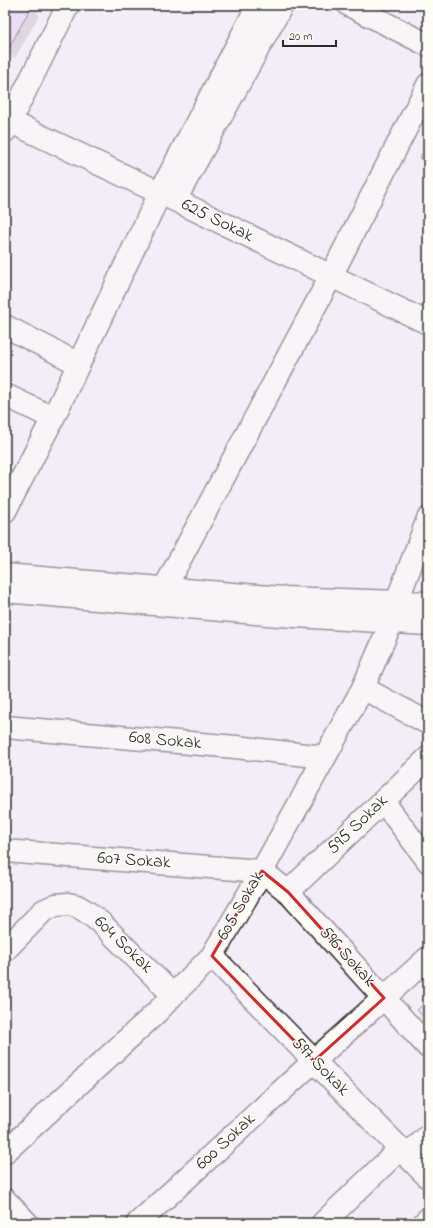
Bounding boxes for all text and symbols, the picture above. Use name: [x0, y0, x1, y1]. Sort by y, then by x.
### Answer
scale bar: [283, 22, 336, 48]
text: 20 m: [289, 28, 312, 46]
street label: 625 Sokak: [176, 192, 258, 250]
street label: 608 Sokak: [128, 725, 203, 757]
street label: 595 Sokak: [321, 789, 395, 861]
street label: 607 Sokak: [96, 845, 172, 877]
street label: 605 Sokak: [211, 866, 271, 946]
street label: 604 Sokak: [88, 910, 159, 980]
street label: 596 Sokak: [313, 921, 381, 993]
street label: 597 Sokak: [285, 1032, 355, 1103]
street label: 600 Sokak: [190, 1107, 262, 1177]

